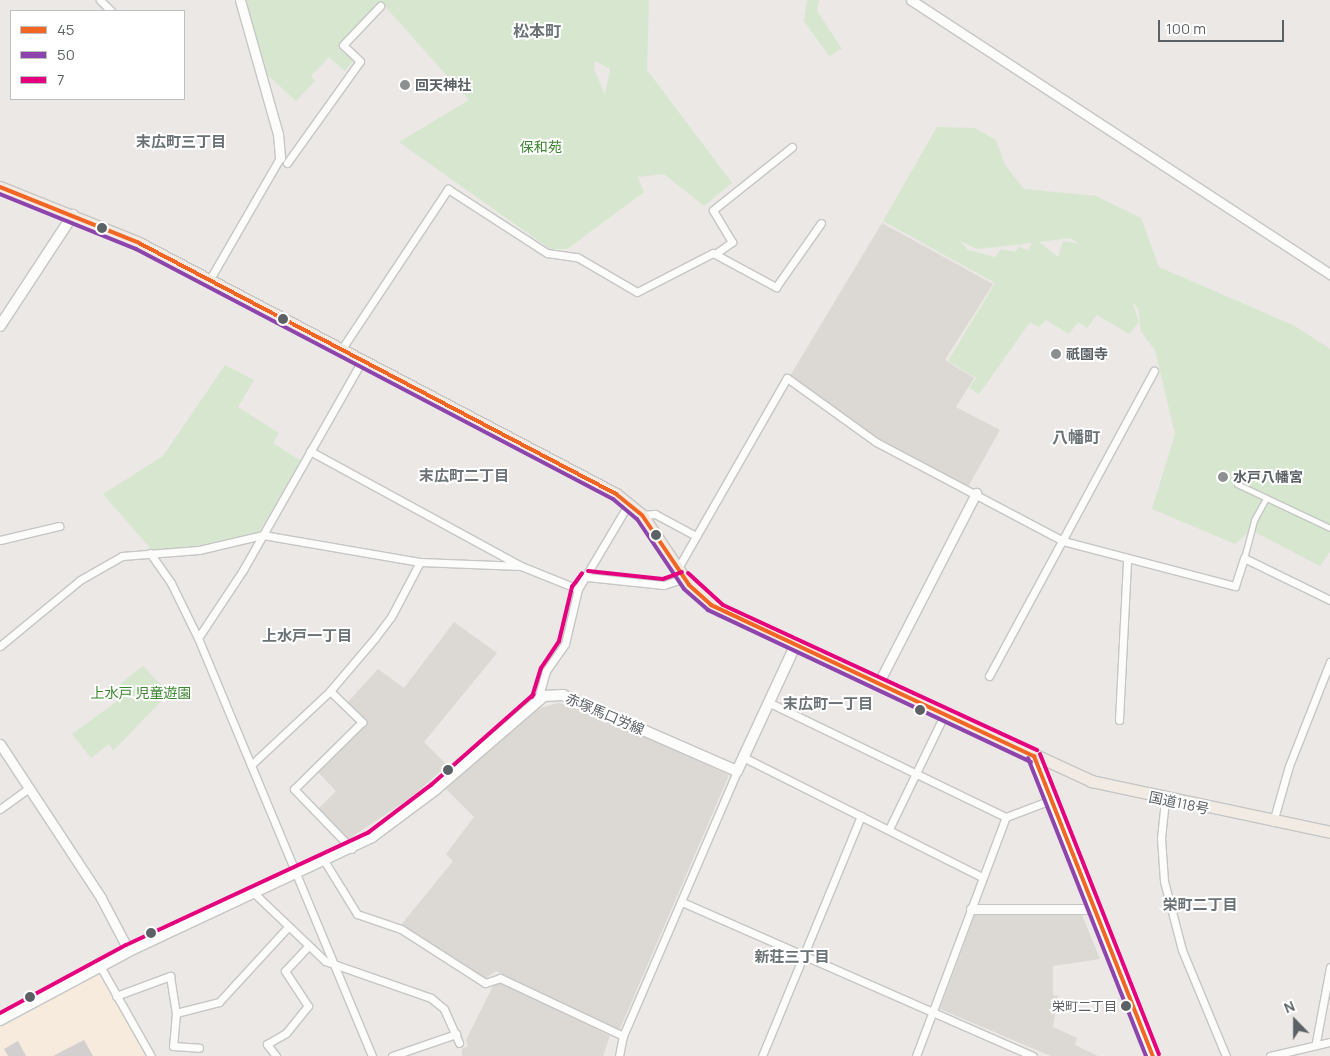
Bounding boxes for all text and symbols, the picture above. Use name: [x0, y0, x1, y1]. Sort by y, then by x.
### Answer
legend: [10, 10, 185, 100]
scale bar: [1160, 10, 1286, 42]
text: 100 m: [1166, 18, 1206, 39]
text: 45: [57, 19, 75, 40]
district label: 松本町: [513, 21, 561, 41]
text: 50: [57, 44, 75, 65]
text: 7: [57, 69, 65, 90]
place label: 回天神社: [415, 77, 471, 93]
marker: 回天神社: [399, 79, 411, 91]
district label: 末広町三丁目: [136, 133, 226, 151]
park label: 保和苑: [520, 139, 562, 155]
unlabelled marker: [97, 223, 107, 233]
unlabelled marker: [278, 314, 288, 324]
place label: 祇園寺: [1066, 346, 1108, 362]
marker: 祇園寺: [1050, 348, 1062, 360]
district label: 八幡町: [1052, 427, 1100, 447]
district label: 末広町二丁目: [419, 467, 509, 485]
place label: 水戸八幡宮: [1233, 469, 1303, 485]
marker: 水戸八幡宮: [1217, 471, 1229, 483]
unlabelled marker: [651, 530, 661, 540]
district label: 上水戸一丁目: [262, 627, 352, 645]
park label: 上水戸 児童遊園: [91, 685, 191, 701]
street label: 赤塚馬口労線: [563, 690, 647, 738]
district label: 末広町一丁目: [783, 695, 873, 713]
unlabelled marker: [915, 705, 925, 715]
unlabelled marker: [443, 765, 453, 775]
street label: 国道118号: [1147, 788, 1211, 818]
district label: 栄町二丁目: [1163, 896, 1237, 914]
unlabelled marker: [146, 928, 156, 938]
district label: 新荘三丁目: [755, 948, 829, 966]
unlabelled marker: [25, 992, 35, 1002]
north arrow: [1270, 996, 1320, 1046]
text: N: [1281, 996, 1297, 1017]
place label: 栄町二丁目: [1052, 998, 1117, 1014]
marker: 栄町二丁目: [1121, 1001, 1131, 1011]

